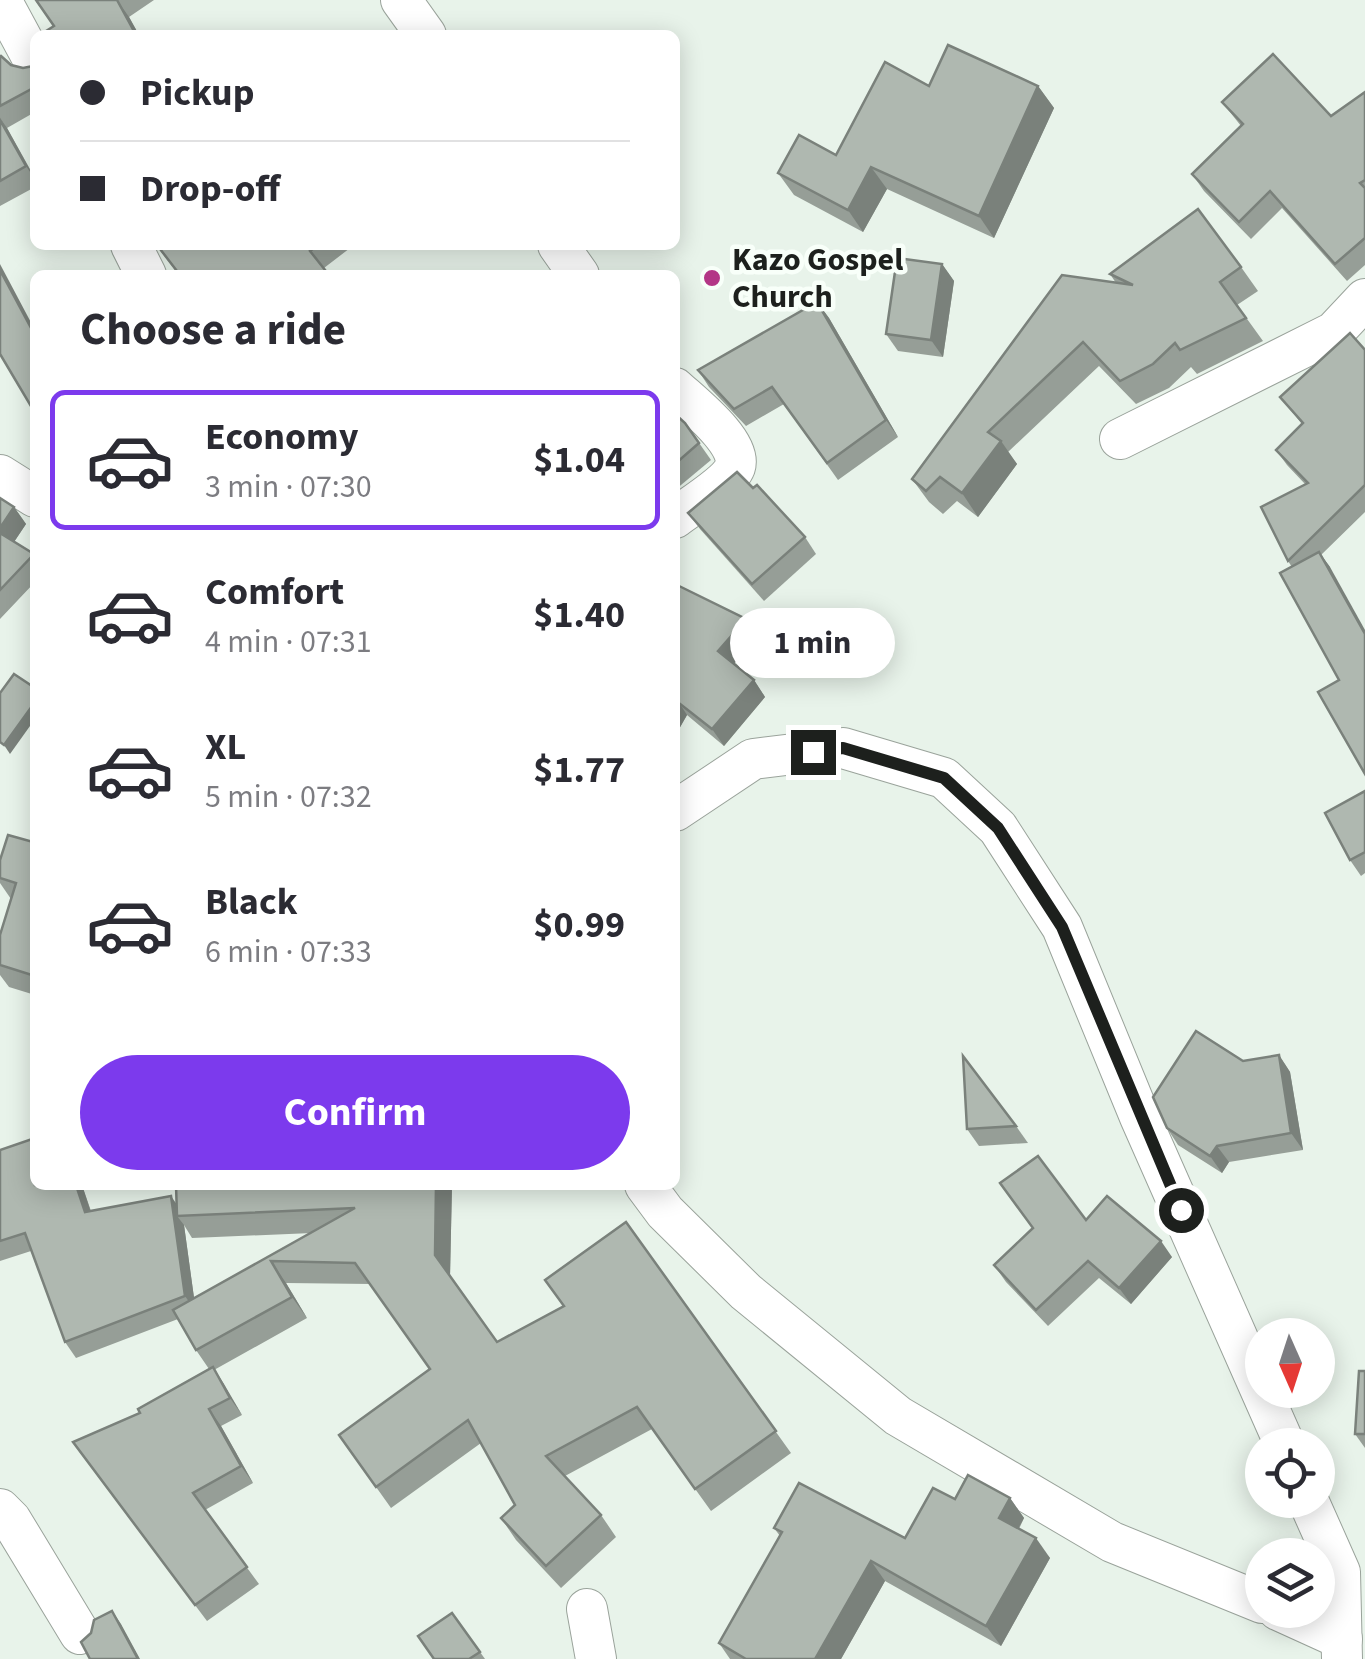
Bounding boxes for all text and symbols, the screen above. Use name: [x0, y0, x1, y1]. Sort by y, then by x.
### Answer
text: Pickup: [140, 66, 254, 120]
text: Drop-off: [140, 162, 280, 216]
place label: Kazo Gospel Church: [732, 237, 903, 320]
marker: Kazo Gospel Church: [701, 267, 723, 289]
text: Choose a ride: [80, 298, 346, 362]
text: Economy: [205, 410, 358, 464]
icon: car: [85, 415, 175, 505]
text: $1.04: [533, 433, 625, 487]
text: 3 min · 07:30: [205, 464, 372, 510]
text: Comfort: [205, 565, 344, 619]
icon: car: [85, 570, 175, 660]
text: $1.40: [533, 588, 625, 642]
callout: 1 min: [730, 607, 896, 677]
text: 4 min · 07:31: [205, 619, 372, 665]
text: 1 min: [774, 620, 851, 666]
text: XL: [205, 720, 246, 774]
icon: car: [85, 725, 175, 815]
route end: [791, 730, 836, 775]
text: $1.77: [533, 743, 625, 797]
text: 5 min · 07:32: [205, 774, 372, 820]
text: Black: [205, 875, 298, 929]
icon: car: [85, 880, 175, 970]
text: $0.99: [533, 898, 625, 952]
text: 6 min · 07:33: [205, 929, 372, 975]
button: Confirm: [80, 1055, 630, 1170]
route start: [1159, 1188, 1204, 1233]
north arrow: [1245, 1318, 1335, 1408]
map controls: [1245, 1318, 1335, 1628]
button: locate: [1245, 1428, 1335, 1518]
button: layers: [1245, 1538, 1335, 1628]

